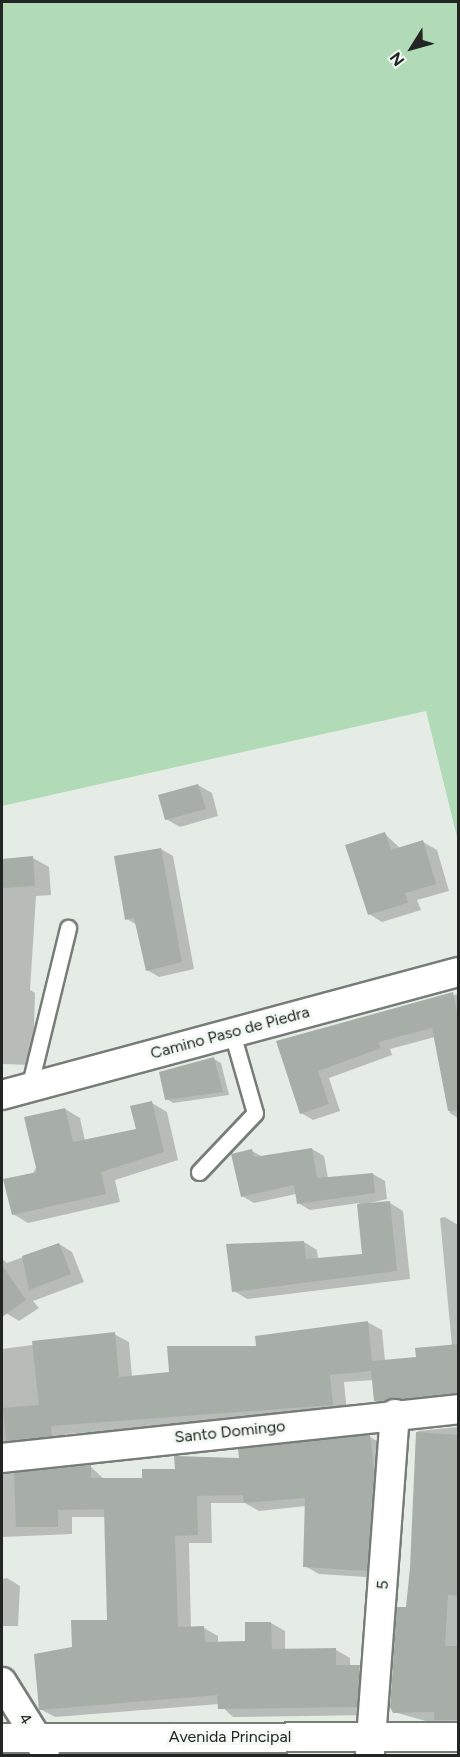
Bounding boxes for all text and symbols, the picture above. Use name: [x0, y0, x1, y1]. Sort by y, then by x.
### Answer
north arrow: [382, 18, 442, 78]
text: N: [386, 48, 409, 70]
street label: Camino Paso de Piedra: [148, 1003, 312, 1063]
street label: Santo Domingo: [174, 1417, 286, 1447]
street label: 5: [373, 1580, 393, 1590]
street label: 4: [14, 1710, 36, 1728]
street label: Avenida Principal: [169, 1727, 291, 1747]

